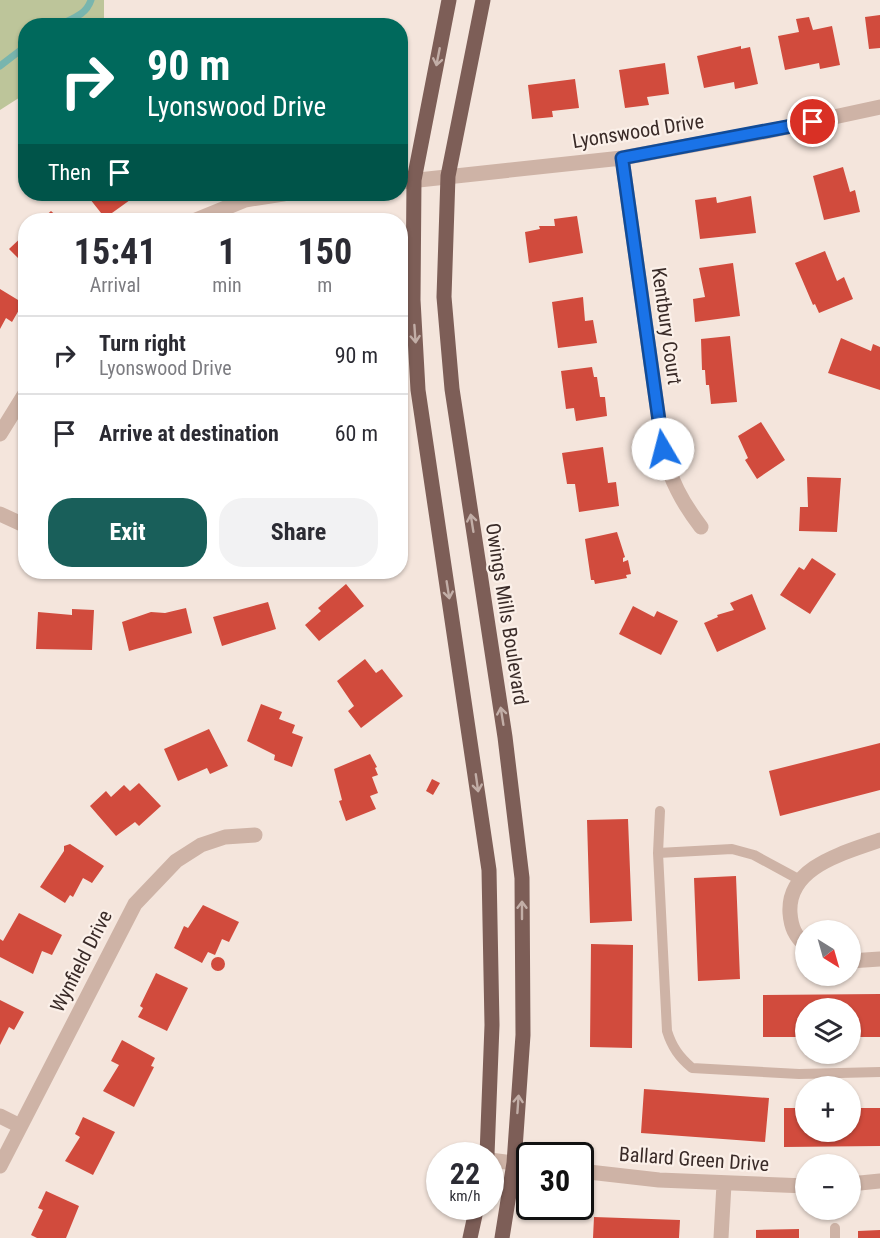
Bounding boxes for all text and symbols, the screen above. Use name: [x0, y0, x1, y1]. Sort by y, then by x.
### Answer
text: 90 m: [147, 41, 230, 90]
icon: right: [48, 42, 126, 120]
one-way arrow: [432, 47, 443, 67]
text: Lyonswood Drive: [147, 91, 326, 123]
pin: [787, 96, 838, 147]
icon: arrive: [796, 105, 829, 138]
street label: Lyonswood Drive: [571, 109, 705, 153]
icon: arrive: [103, 156, 136, 189]
text: Then: [48, 160, 91, 185]
text: 15:41: [74, 231, 156, 273]
text: 1: [218, 231, 236, 273]
text: 150: [298, 231, 352, 273]
street label: Kentbury Court: [647, 266, 687, 386]
text: Arrival: [90, 273, 141, 297]
text: min: [212, 273, 242, 297]
text: m: [317, 273, 332, 297]
one-way arrow: [409, 324, 420, 343]
text: Turn right: [99, 331, 186, 356]
icon: right: [48, 339, 81, 372]
text: 90 m: [335, 343, 378, 368]
text: Lyonswood Drive: [99, 356, 232, 380]
icon: arrive: [48, 417, 81, 450]
position arrow: [631, 417, 695, 481]
text: Arrive at destination: [99, 421, 279, 446]
text: 60 m: [335, 421, 378, 446]
button: Exit: [48, 498, 207, 567]
button: Share: [219, 498, 378, 567]
one-way arrow: [467, 514, 478, 534]
street label: Owings Mills Boulevard: [481, 521, 533, 707]
one-way arrow: [443, 579, 454, 599]
one-way arrow: [496, 707, 507, 726]
one-way arrow: [472, 772, 483, 792]
one-way arrow: [517, 900, 528, 920]
street label: Wynfield Drive: [45, 906, 117, 1016]
north arrow: [795, 920, 861, 986]
map controls: [795, 920, 861, 1220]
button: layers: [795, 998, 861, 1064]
button: +: [795, 1076, 861, 1142]
one-way arrow: [513, 1095, 524, 1115]
speed limit sign: 30: [516, 1142, 594, 1220]
street label: Ballard Green Drive: [618, 1142, 770, 1176]
button: −: [795, 1154, 861, 1220]
text: 22: [450, 1156, 480, 1191]
text: km/h: [450, 1187, 480, 1205]

